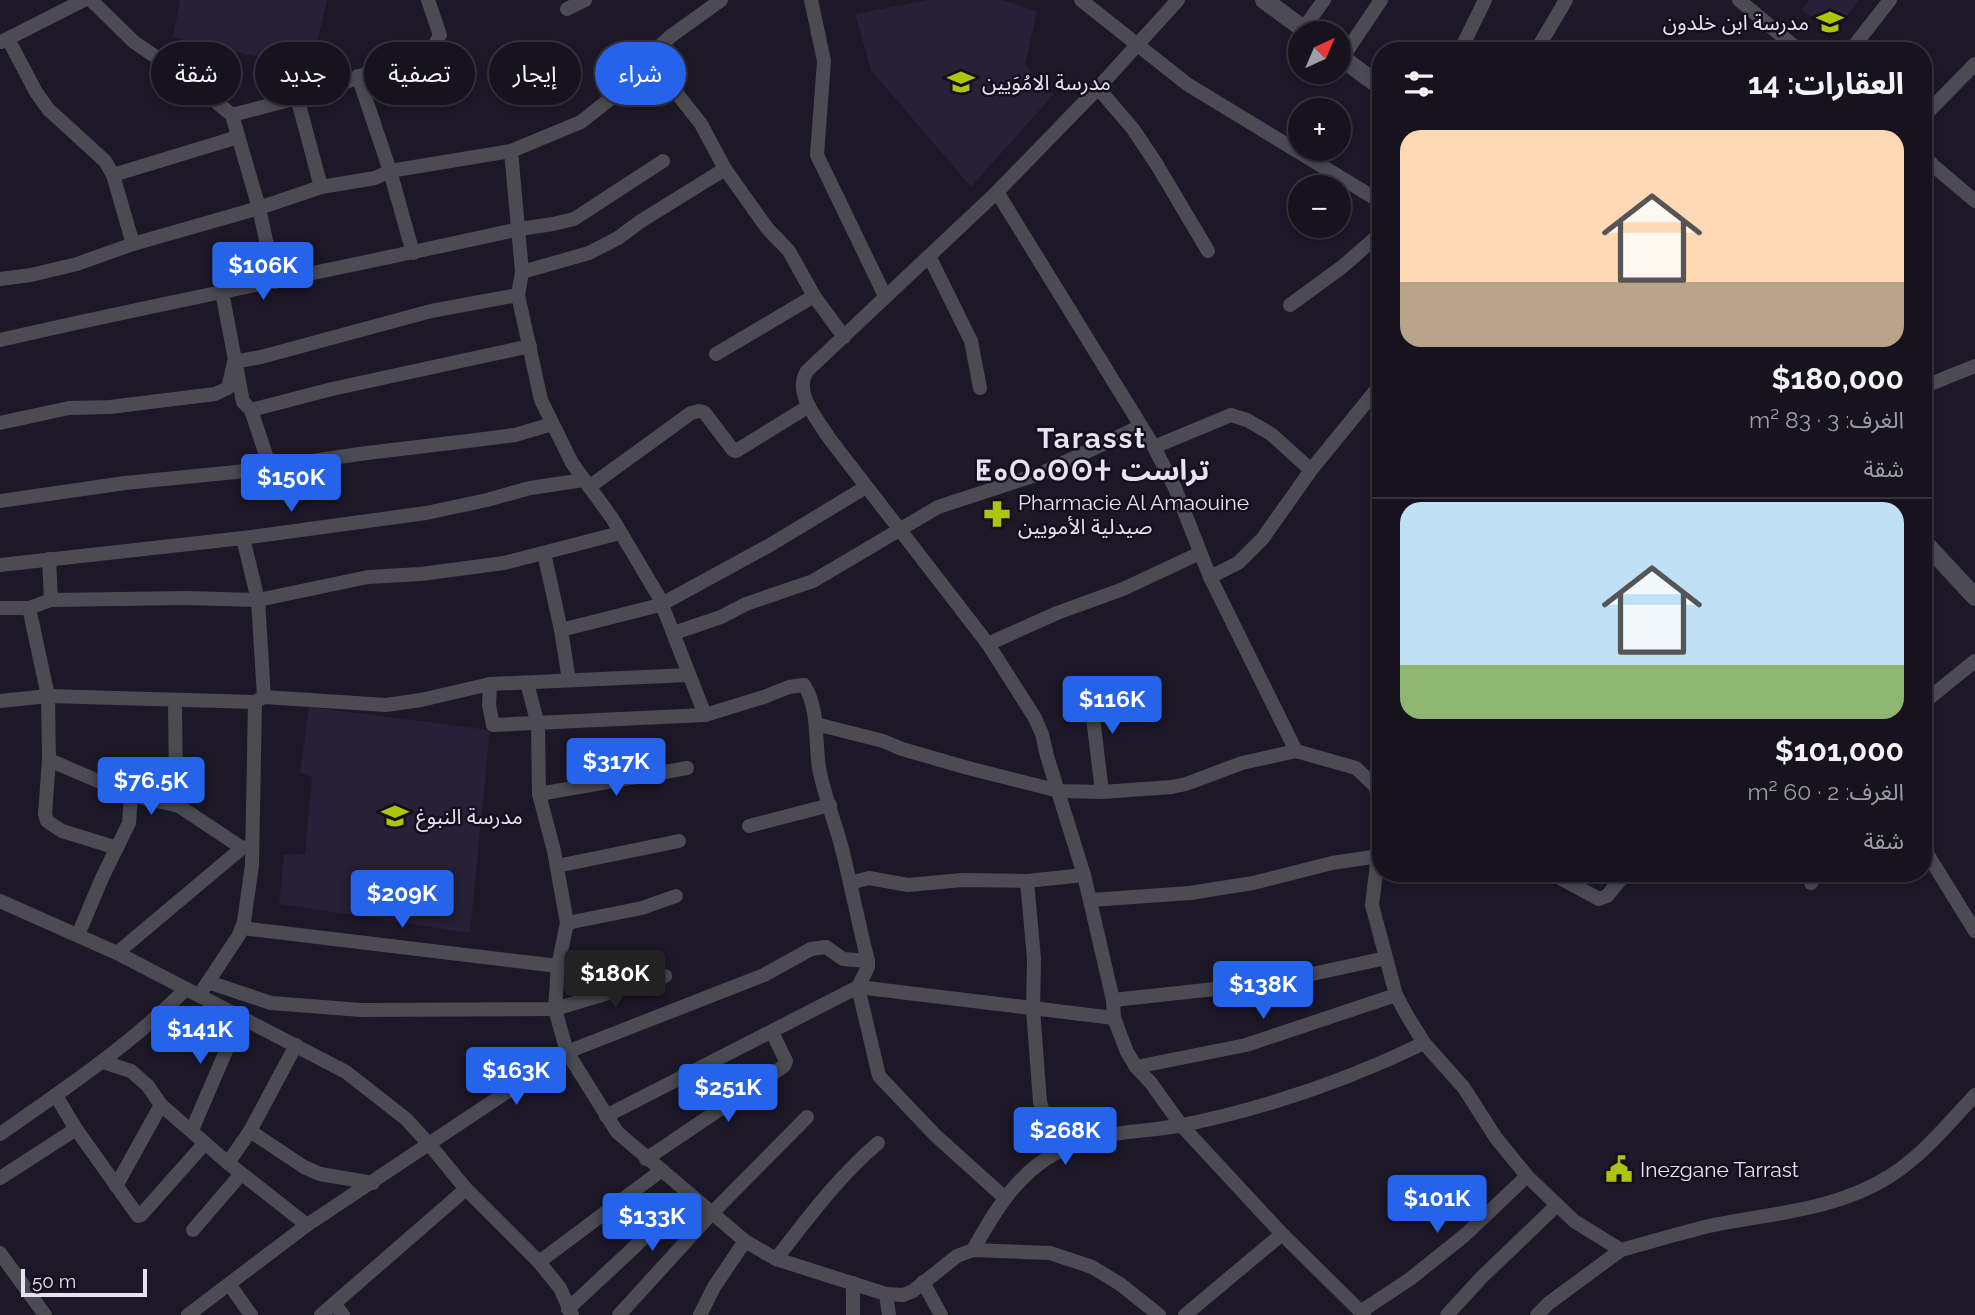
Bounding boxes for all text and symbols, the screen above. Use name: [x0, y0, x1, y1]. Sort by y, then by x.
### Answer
school or university icon: مدرسة ابن خلدون: [1815, 7, 1845, 37]
place label: مدرسة ابن خلدون: [1663, 10, 1809, 35]
north arrow: [1288, 21, 1351, 84]
map controls: [1288, 21, 1351, 238]
chip: شقة: [151, 42, 241, 105]
chip: جديد: [255, 42, 350, 105]
chip: تصفية: [364, 42, 475, 105]
chip: إيجار: [489, 42, 581, 105]
chip: شراء: [595, 42, 686, 105]
icon: filters: [1400, 65, 1438, 103]
text: العقارات: 14: [1748, 66, 1904, 101]
school or university icon: مدرسة الامُوَيين: [946, 67, 976, 97]
place label: مدرسة الامُوَيين: [982, 70, 1111, 95]
button: +: [1288, 98, 1351, 161]
button: −: [1288, 175, 1351, 238]
icon: home: [1589, 175, 1715, 301]
pin: $106K: [214, 243, 312, 302]
text: $106K: [228, 251, 298, 278]
text: $180,000: [1771, 361, 1904, 396]
text: الغرف: 3 · 83 m²: [1749, 406, 1904, 433]
district label: Tarasst ⵟⴰⵔⴰⵙⵙⵜ تراست: [975, 422, 1209, 487]
pin: $150K: [242, 454, 340, 514]
text: شقة: [1863, 455, 1904, 482]
text: $150K: [257, 463, 325, 490]
place label: Pharmacie Al Amaouine صيدلية الأمويين: [1018, 490, 1249, 539]
pharmacy icon: Pharmacie Al Amaouine صيدلية الأمويين: [982, 499, 1012, 529]
icon: home: [1589, 547, 1715, 673]
pin: $116K: [1063, 676, 1161, 736]
text: $116K: [1079, 685, 1145, 712]
text: $101,000: [1775, 733, 1904, 768]
pin: $317K: [567, 738, 665, 798]
text: $317K: [583, 747, 649, 774]
pin: $76.5K: [94, 758, 208, 817]
text: $76.5K: [114, 766, 188, 793]
text: الغرف: 2 · 60 m²: [1747, 778, 1904, 805]
school or university icon: مدرسة النبوغ: [380, 801, 410, 831]
place label: مدرسة النبوغ: [416, 804, 523, 832]
text: شقة: [1863, 827, 1904, 854]
pin: $209K: [353, 870, 451, 930]
text: $209K: [367, 879, 437, 906]
pin: $180K: [566, 950, 664, 1010]
text: $180K: [580, 959, 650, 986]
pin: $138K: [1214, 962, 1312, 1021]
text: $138K: [1229, 970, 1297, 997]
pin: $141K: [151, 1006, 249, 1066]
text: $141K: [167, 1015, 233, 1042]
pin: $163K: [467, 1048, 565, 1107]
text: $163K: [482, 1056, 550, 1083]
pin: $251K: [679, 1064, 777, 1124]
text: $251K: [694, 1073, 762, 1100]
pin: $268K: [1016, 1108, 1114, 1167]
text: $268K: [1030, 1116, 1100, 1143]
public building icon: Inezgane Tarrast: [1604, 1154, 1634, 1184]
place label: Inezgane Tarrast: [1640, 1157, 1799, 1182]
pin: $101K: [1388, 1176, 1486, 1235]
text: $101K: [1404, 1184, 1470, 1211]
pin: $133K: [603, 1194, 701, 1253]
text: $133K: [619, 1202, 686, 1229]
scale bar: [21, 1266, 147, 1298]
text: 50 m: [32, 1270, 76, 1292]

